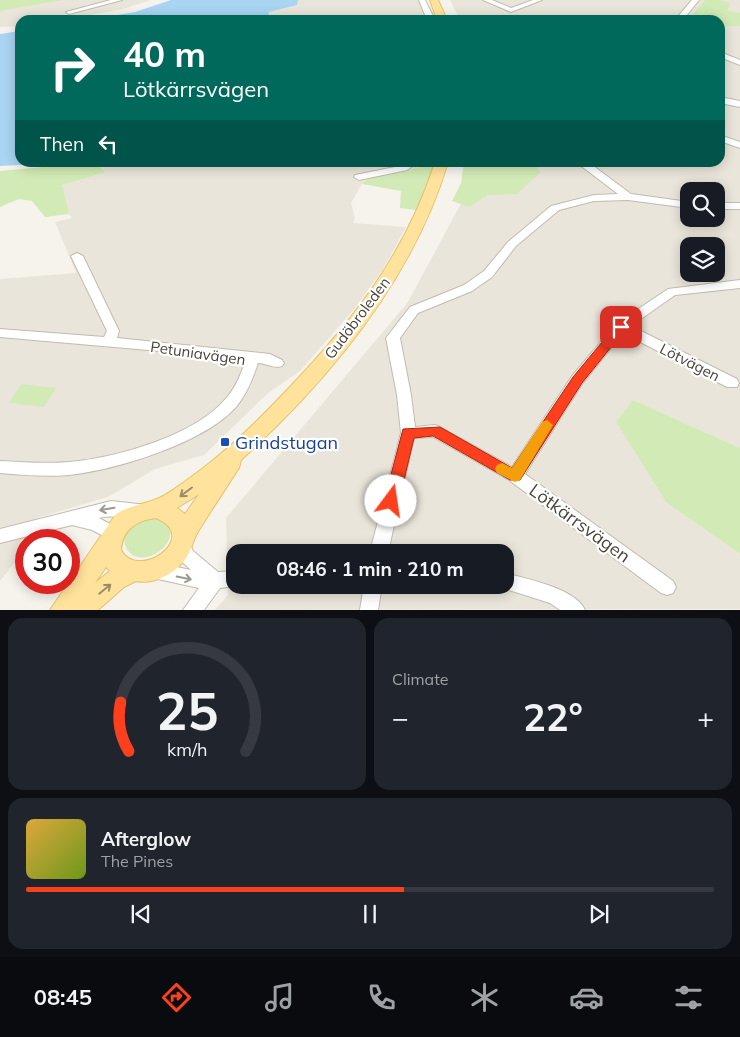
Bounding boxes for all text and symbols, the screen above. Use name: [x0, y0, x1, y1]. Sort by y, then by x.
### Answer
text: 40 m: [123, 32, 206, 76]
icon: right: [40, 35, 105, 100]
text: Lötkärrsvägen: [123, 75, 269, 103]
icon: left: [94, 130, 122, 158]
text: Then: [40, 132, 84, 156]
map controls: [680, 182, 725, 282]
button: search: [680, 182, 725, 227]
button: layers: [680, 237, 725, 282]
street label: Gudöbroleden: [320, 273, 394, 363]
pin: [600, 306, 642, 348]
icon: arrive: [607, 313, 635, 341]
street label: Petuniavägen: [149, 337, 247, 369]
street label: Lötvägen: [657, 339, 723, 385]
place label: Grindstugan: [235, 431, 338, 454]
marker: Grindstugan: [219, 436, 231, 448]
position arrow: [364, 474, 416, 526]
street label: Lötkärrsvägen: [525, 479, 635, 567]
one-way arrow: [179, 487, 193, 497]
one-way arrow: [99, 505, 115, 515]
speed limit sign: 30: [15, 529, 80, 594]
text: 08:46 · 1 min · 210 m: [276, 557, 464, 581]
one-way arrow: [175, 574, 191, 583]
one-way arrow: [98, 584, 111, 595]
text: Climate: [392, 669, 448, 689]
text: 25: [156, 678, 218, 743]
text: 22°: [523, 693, 583, 741]
text: −: [392, 700, 409, 735]
text: +: [697, 700, 714, 735]
text: km/h: [167, 738, 207, 760]
text: Afterglow: [101, 827, 191, 851]
text: The Pines: [101, 851, 173, 871]
icon: previous: [127, 900, 155, 928]
icon: pause: [356, 900, 384, 928]
icon: next: [585, 900, 613, 928]
icon: directions: [159, 980, 194, 1015]
icon: music: [262, 980, 297, 1015]
icon: phone: [364, 980, 399, 1015]
icon: climate: [467, 980, 502, 1015]
icon: car: [569, 980, 604, 1015]
icon: filters: [671, 980, 706, 1015]
text: 08:45: [34, 983, 92, 1011]

